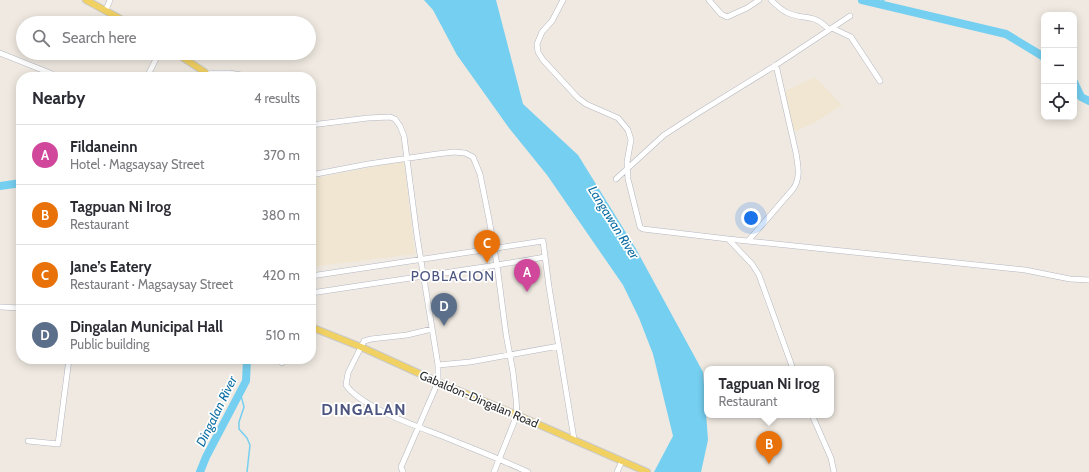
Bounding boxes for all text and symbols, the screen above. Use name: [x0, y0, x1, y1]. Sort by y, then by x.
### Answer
map controls: [1041, 12, 1077, 120]
button: +: [1041, 12, 1077, 48]
search box: [16, 16, 316, 60]
icon: search: [30, 27, 52, 49]
text: Search here: [62, 29, 137, 47]
button: −: [1041, 48, 1077, 84]
button: locate: [1041, 84, 1077, 120]
text: Nearby: [32, 88, 85, 108]
text: 4 results: [254, 90, 300, 106]
text: Fildaneinn: [70, 138, 137, 156]
text: A: [41, 147, 49, 163]
text: 370 m: [263, 147, 300, 163]
text: Hotel · Magsaysay Street: [70, 156, 204, 172]
water label: Langawan River: [585, 182, 643, 262]
text: Tagpuan Ni Irog: [70, 198, 171, 216]
text: B: [41, 207, 49, 223]
text: 380 m: [262, 207, 300, 223]
your location: [741, 208, 761, 228]
text: Restaurant: [70, 216, 129, 232]
pin: C: [474, 230, 500, 263]
text: Jane’s Eatery: [70, 258, 152, 276]
pin: A: [514, 259, 540, 292]
text: C: [41, 267, 49, 283]
text: 420 m: [262, 267, 300, 283]
district label: POBLACION: [411, 267, 495, 285]
text: Restaurant · Magsaysay Street: [70, 276, 233, 292]
pin: D: [431, 293, 457, 326]
text: Dingalan Municipal Hall: [70, 318, 223, 336]
text: D: [40, 327, 50, 343]
text: 510 m: [265, 327, 300, 343]
text: Public building: [70, 336, 150, 352]
popup: [704, 366, 834, 418]
street label: Gabaldon-Dingalan Road: [417, 367, 541, 431]
water label: Dingalan River: [192, 372, 240, 449]
text: Tagpuan Ni Irog: [719, 375, 819, 393]
text: Restaurant: [719, 393, 777, 409]
district label: DINGALAN: [321, 400, 407, 419]
pin: B: [756, 431, 782, 464]

